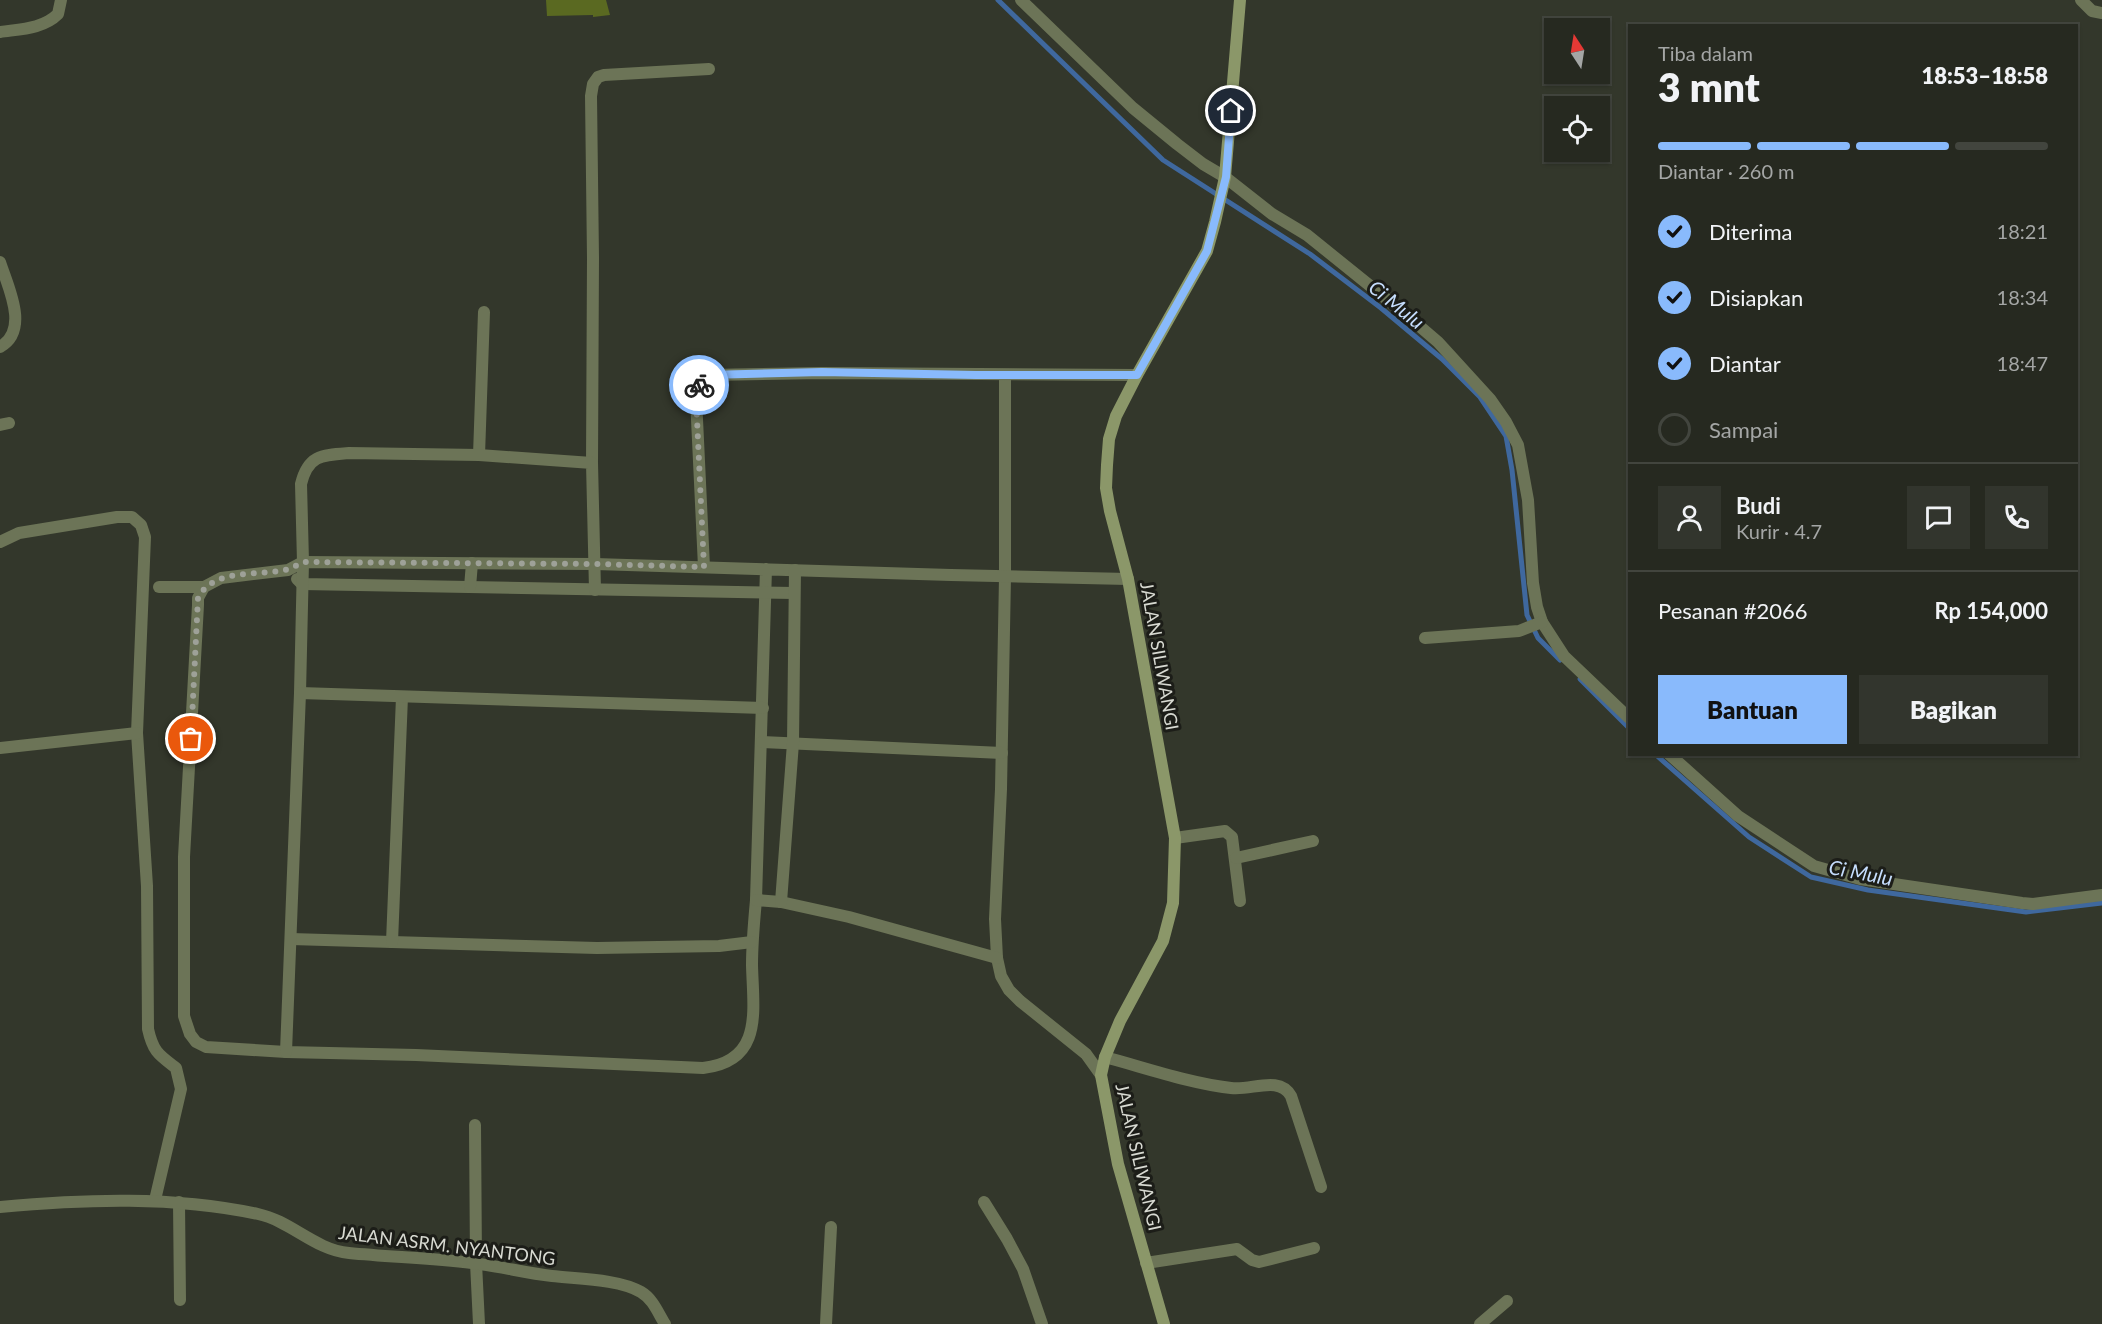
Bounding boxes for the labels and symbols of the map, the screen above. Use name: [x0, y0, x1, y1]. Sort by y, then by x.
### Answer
north arrow: [1544, 18, 1610, 84]
pin: [1205, 85, 1256, 136]
water label: Ci Mulu: [1364, 274, 1430, 334]
courier: [669, 355, 729, 415]
street label: JALAN SILIWANGI: [1136, 580, 1184, 732]
pin: [165, 713, 216, 764]
water label: Ci Mulu: [1827, 854, 1895, 890]
street label: JALAN SILIWANGI: [1111, 1081, 1167, 1233]
street label: JALAN ASRM. NYANTONG: [337, 1221, 557, 1269]

